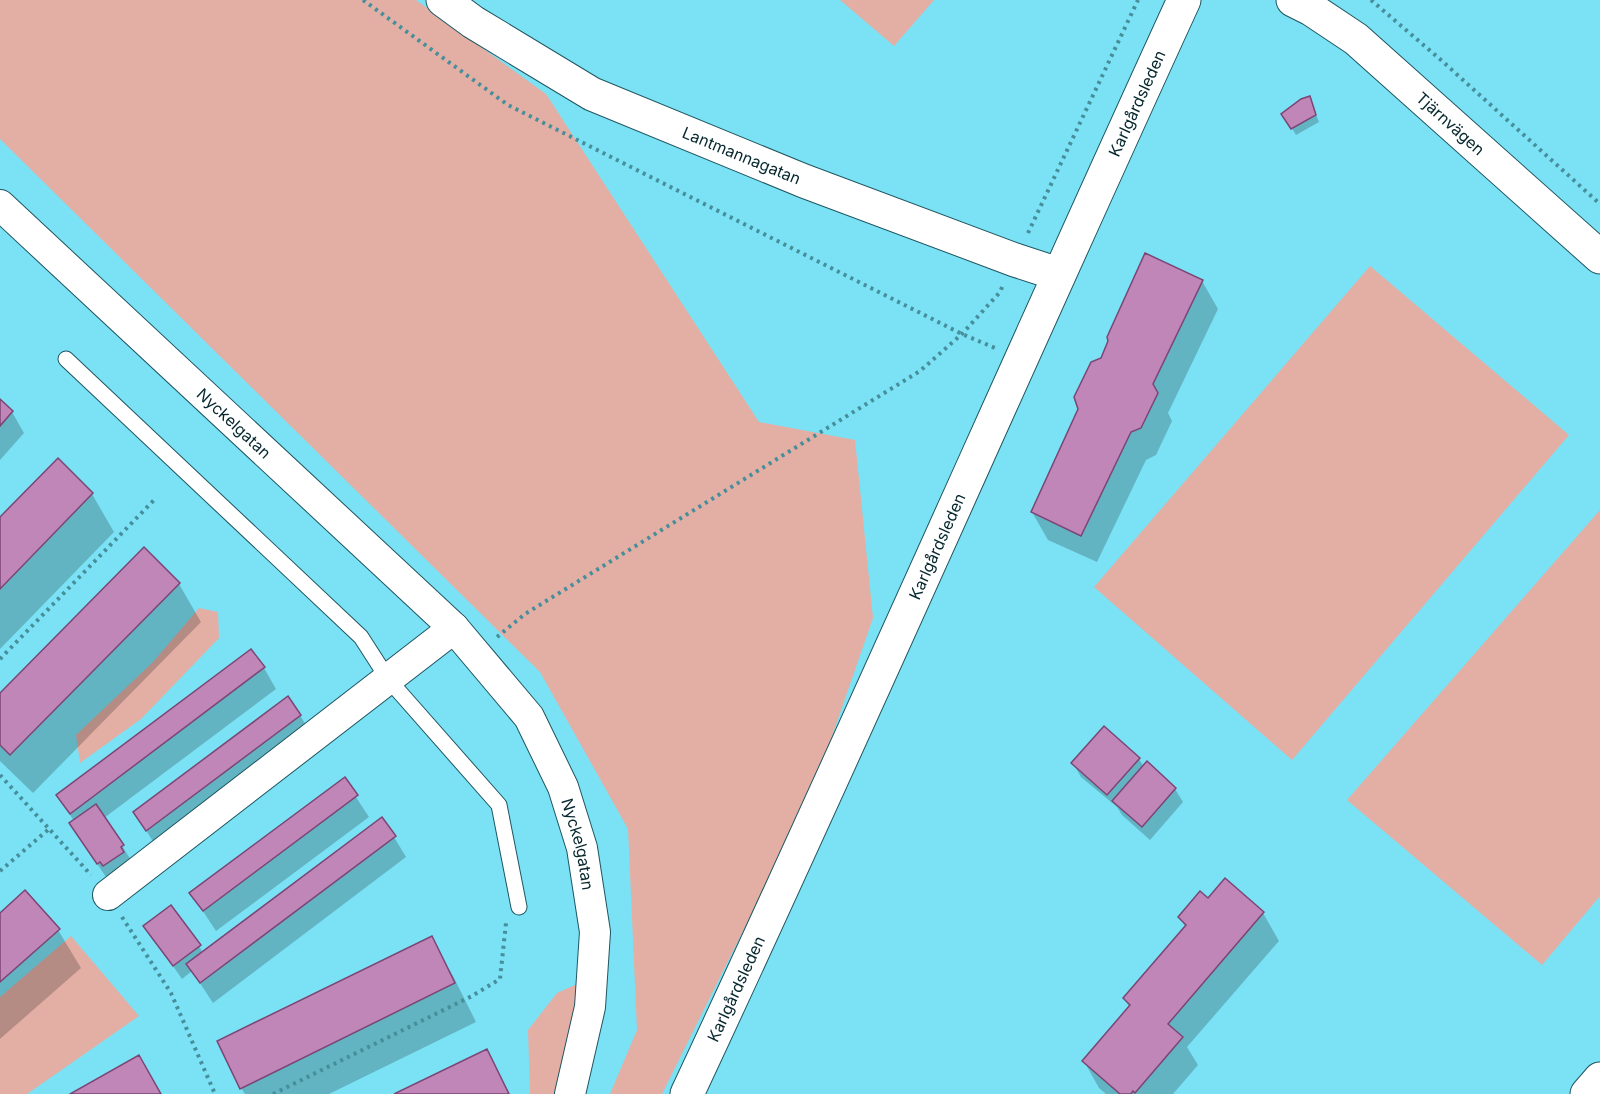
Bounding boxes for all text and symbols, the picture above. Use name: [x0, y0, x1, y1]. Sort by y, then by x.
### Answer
street label: Karlgårdsleden: [1104, 47, 1170, 160]
street label: Tjärnvägen: [1412, 88, 1489, 159]
street label: Lantmannagatan: [679, 122, 804, 189]
street label: Nyckelgatan: [193, 384, 275, 463]
street label: Karlgårdsleden: [904, 490, 970, 603]
street label: Nyckelgatan: [557, 796, 598, 891]
street label: Karlgårdsleden: [703, 933, 769, 1045]

